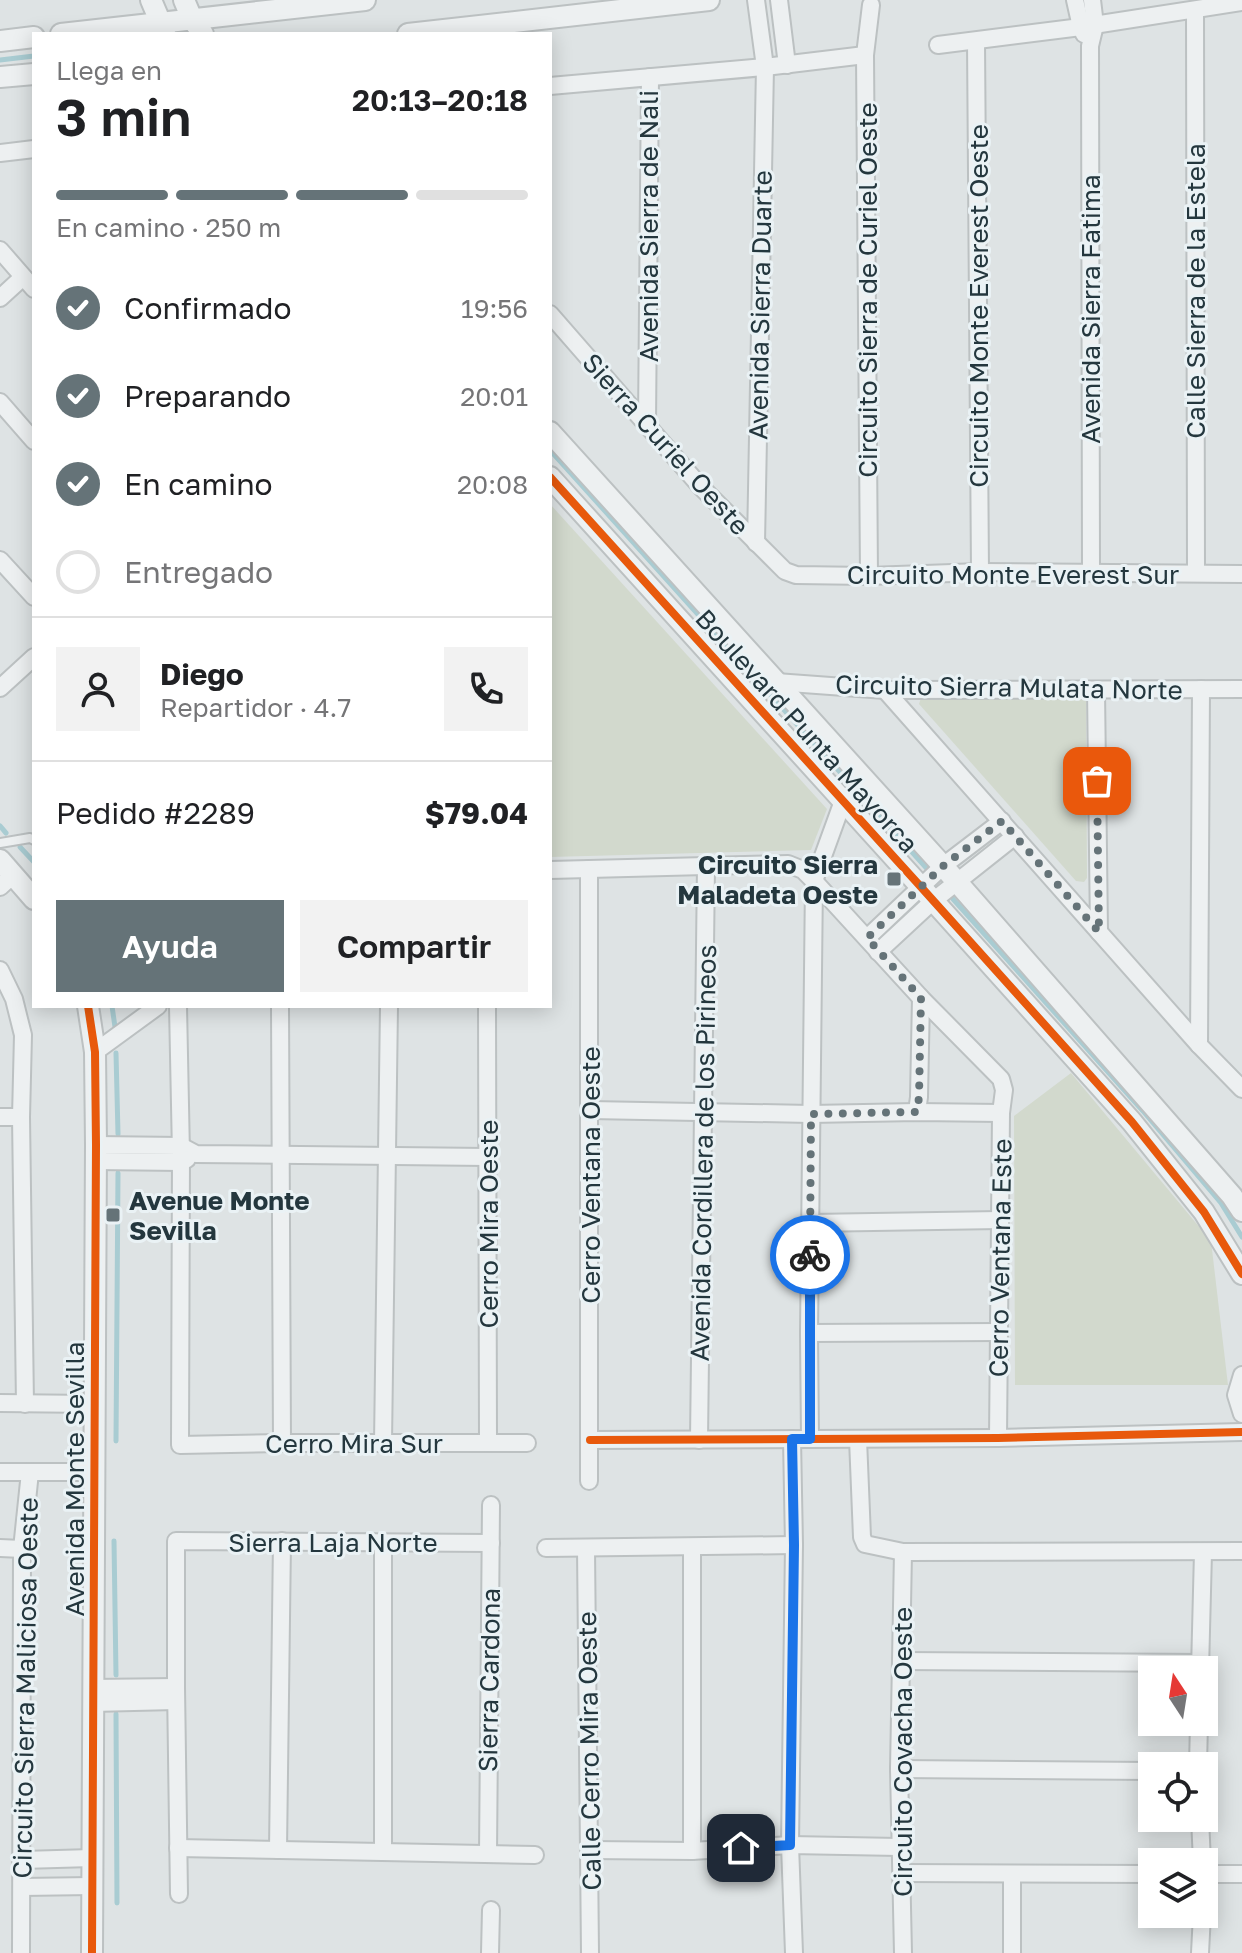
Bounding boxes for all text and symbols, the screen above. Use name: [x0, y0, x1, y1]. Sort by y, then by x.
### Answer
text: Llega en: [56, 55, 162, 86]
text: 20:13–20:18: [352, 82, 528, 118]
text: 3 min: [56, 85, 191, 147]
street label: Avenida Sierra de Nali: [633, 90, 664, 362]
street label: Circuito Sierra de Curiel Oeste: [852, 102, 883, 478]
street label: Circuito Monte Everest Oeste: [963, 124, 994, 488]
street label: Calle Sierra de la Estela: [1180, 143, 1211, 439]
street label: Avenida Sierra Duarte: [742, 170, 778, 440]
street label: Avenida Sierra Fatima: [1075, 174, 1106, 444]
text: En camino · 250 m: [56, 212, 281, 243]
icon: check: [56, 286, 100, 330]
text: Confirmado: [124, 290, 292, 326]
text: 19:56: [461, 293, 528, 324]
street label: Sierra Curiel Oeste: [576, 347, 756, 541]
icon: check: [56, 374, 100, 418]
text: Preparando: [124, 378, 291, 414]
text: 20:01: [460, 381, 528, 412]
icon: check: [56, 462, 100, 506]
text: En camino: [124, 466, 273, 502]
text: 20:08: [457, 469, 528, 500]
text: Entregado: [124, 554, 273, 590]
street label: Circuito Monte Everest Sur: [847, 559, 1179, 590]
street label: Boulevard Punta Mayorca: [689, 603, 925, 859]
button: person: [56, 647, 140, 731]
button: phone: [444, 647, 528, 731]
text: Diego: [160, 656, 244, 692]
street label: Circuito Sierra Mulata Norte: [835, 668, 1183, 706]
text: Repartidor · 4.7: [160, 692, 351, 723]
pin: [1063, 747, 1131, 815]
icon: bag: [1075, 759, 1119, 803]
text: Pedido #2289: [56, 795, 255, 831]
text: $79.04: [425, 795, 528, 831]
place label: Circuito Sierra Maladeta Oeste: [677, 849, 878, 910]
marker: Circuito Sierra Maladeta Oeste: [885, 870, 903, 888]
button: Ayuda: [56, 900, 284, 992]
button: Compartir: [300, 900, 528, 992]
street label: Avenida Cordillera de los Pirineos: [684, 944, 722, 1362]
street label: Cerro Ventana Oeste: [575, 1046, 606, 1304]
street label: Cerro Mira Oeste: [473, 1120, 504, 1328]
street label: Cerro Ventana Este: [982, 1138, 1018, 1378]
place label: Avenue Monte Sevilla: [129, 1185, 310, 1246]
marker: Avenue Monte Sevilla: [104, 1206, 122, 1224]
courier: [770, 1215, 850, 1295]
icon: bike: [788, 1233, 832, 1277]
street label: Avenida Monte Sevilla: [59, 1342, 90, 1616]
street label: Cerro Mira Sur: [265, 1428, 443, 1459]
street label: Circuito Sierra Maliciosa Oeste: [6, 1497, 44, 1879]
street label: Sierra Laja Norte: [228, 1527, 438, 1558]
street label: Sierra Cardona: [472, 1588, 506, 1772]
street label: Circuito Covacha Oeste: [887, 1607, 918, 1897]
street label: Calle Cerro Mira Oeste: [571, 1611, 607, 1891]
north arrow: [1138, 1656, 1218, 1736]
map controls: [1138, 1656, 1218, 1928]
button: locate: [1138, 1752, 1218, 1832]
pin: [707, 1814, 775, 1882]
icon: home: [719, 1826, 763, 1870]
button: layers: [1138, 1848, 1218, 1928]

